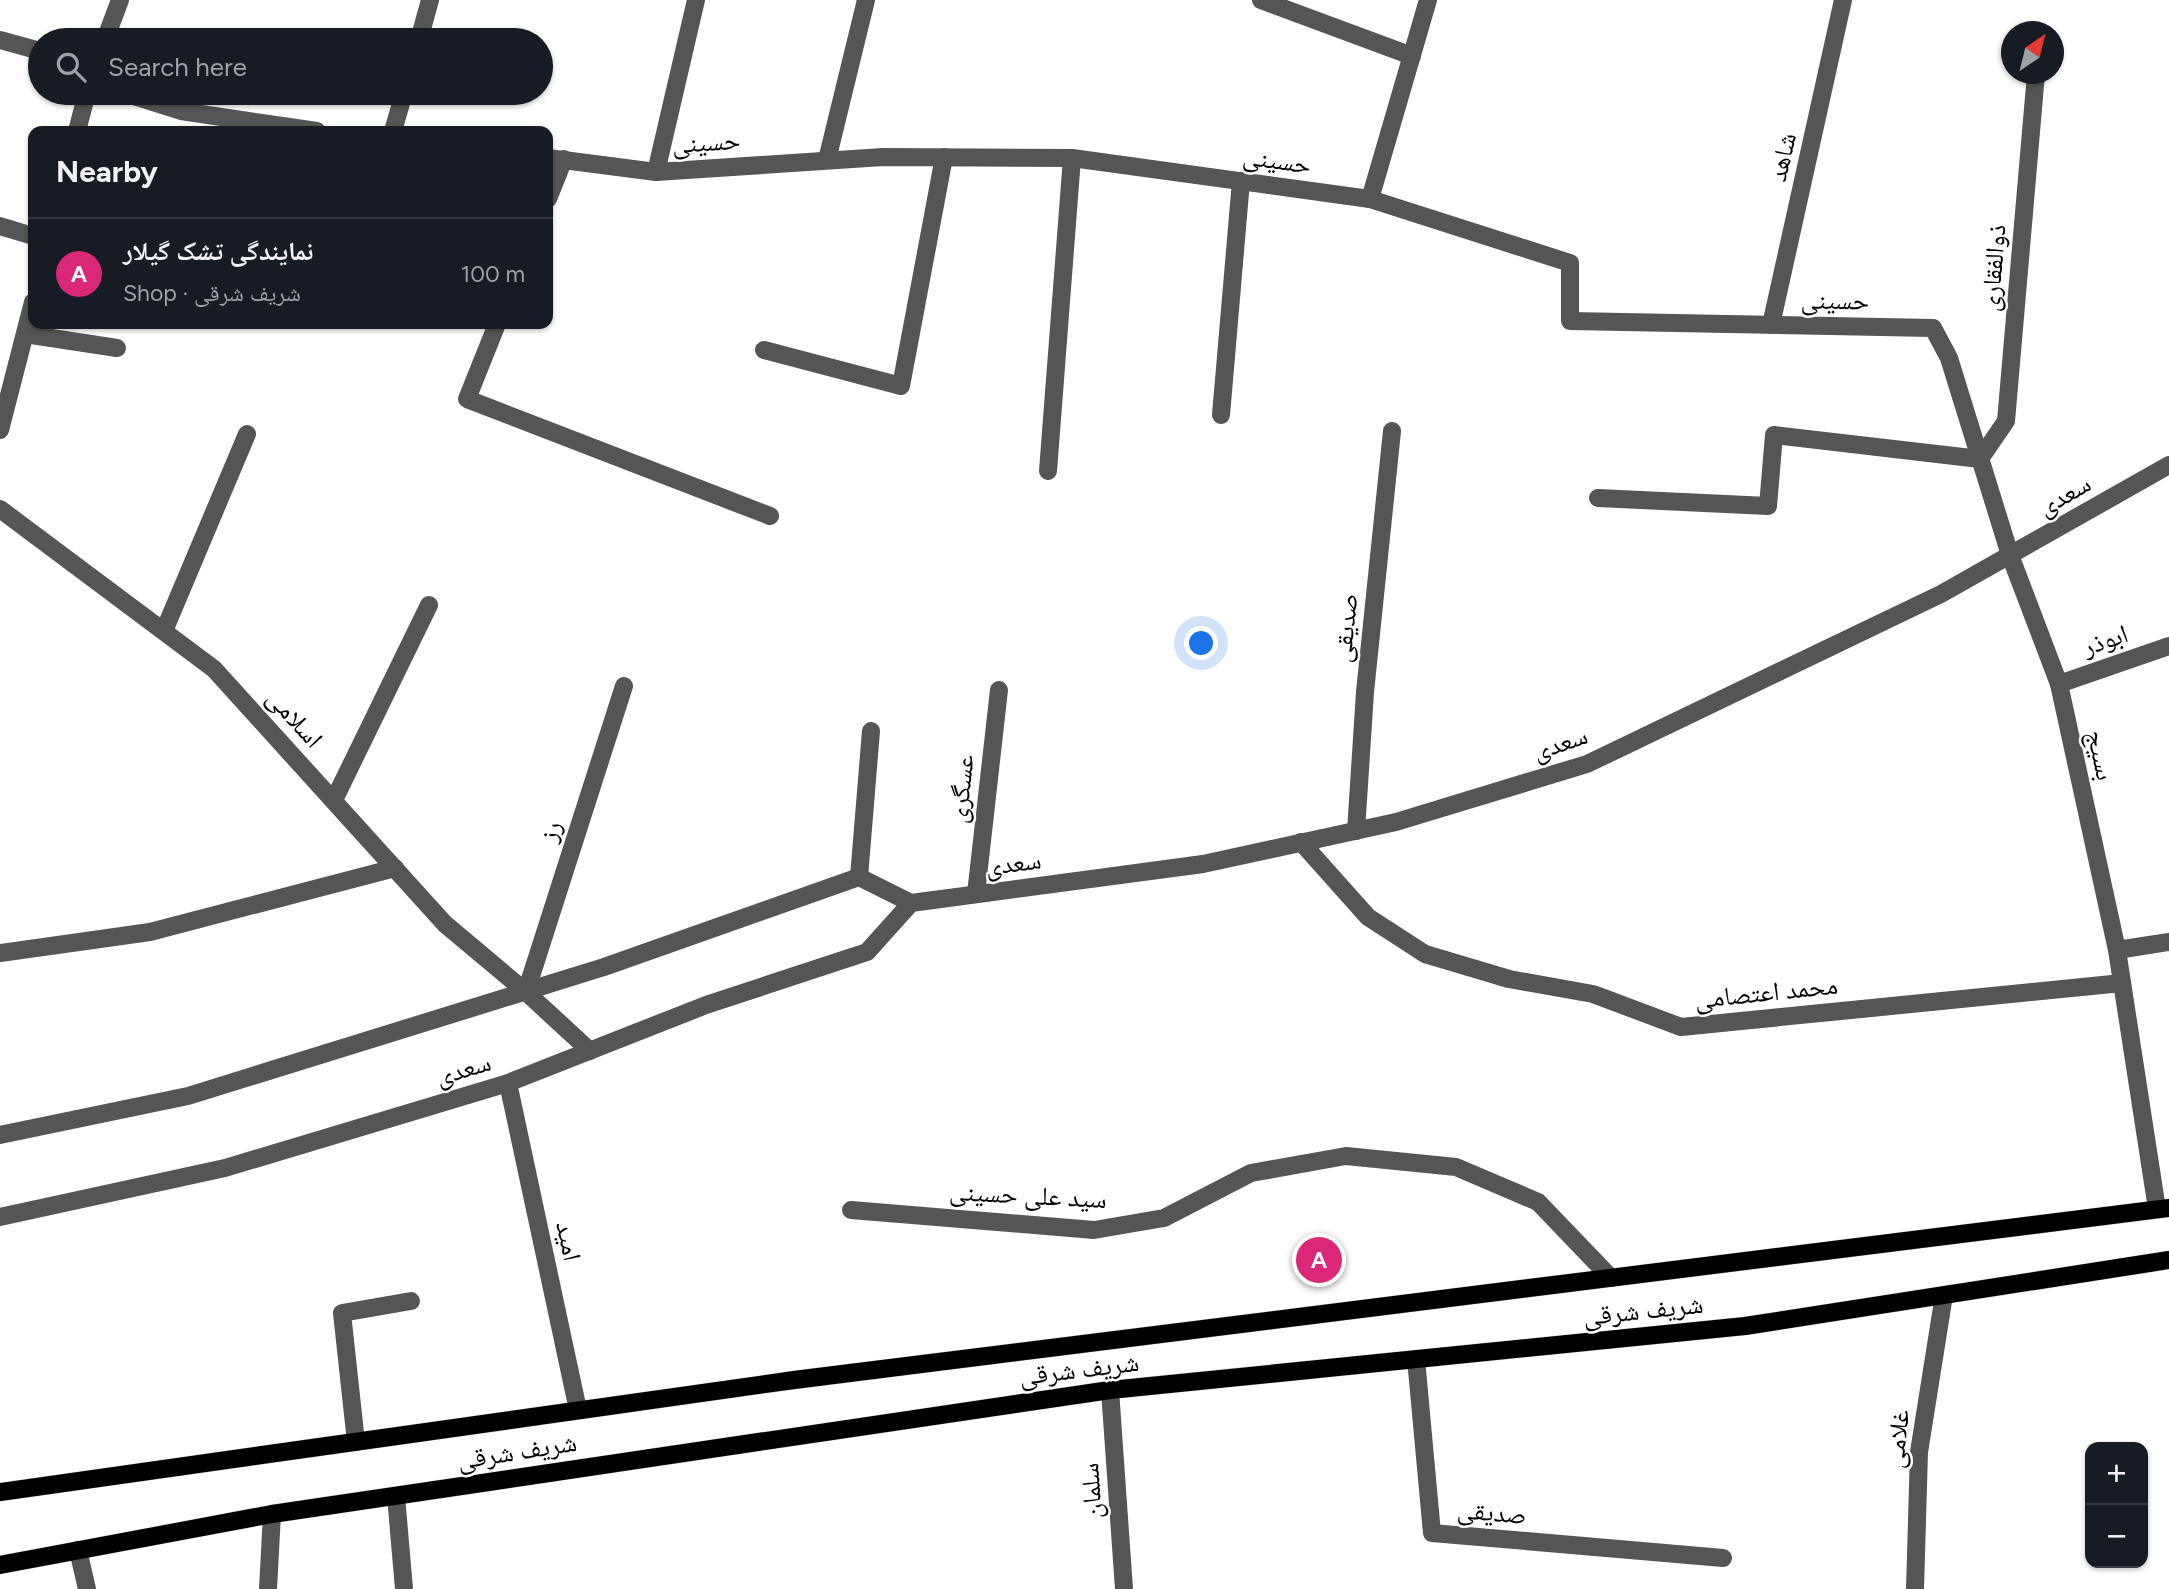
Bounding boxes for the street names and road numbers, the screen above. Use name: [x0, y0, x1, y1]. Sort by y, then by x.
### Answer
street label: حسینی: [671, 124, 741, 160]
street label: شاهد: [1761, 129, 1803, 185]
street label: حسینی: [1241, 139, 1313, 181]
street label: ذوالفقاری: [1973, 223, 2013, 313]
street label: حسینی: [1800, 283, 1870, 317]
street label: سعدی: [2032, 467, 2096, 523]
street label: صدیقی: [1325, 592, 1365, 664]
street label: ابوذر: [2077, 617, 2132, 663]
street label: اسلامی: [260, 682, 330, 754]
street label: سعدی: [1528, 719, 1592, 767]
street label: بسیج: [2079, 727, 2122, 784]
street label: عسگری: [941, 753, 981, 825]
street label: رز: [531, 817, 568, 846]
street label: سعدی: [983, 843, 1043, 883]
street label: محمد اعتصامی: [1693, 969, 1839, 1015]
street label: سعدی: [431, 1045, 495, 1093]
street label: سید علی حسینی: [948, 1175, 1108, 1215]
street label: امید: [549, 1218, 589, 1264]
street label: شریف شرقی: [1581, 1288, 1705, 1332]
street label: شریف شرقی: [1017, 1346, 1141, 1392]
street label: غلامی: [1878, 1408, 1916, 1470]
street label: شریف شرقی: [455, 1426, 579, 1476]
street label: سلمان: [1073, 1462, 1109, 1520]
street label: صدیقی: [1456, 1493, 1528, 1531]

